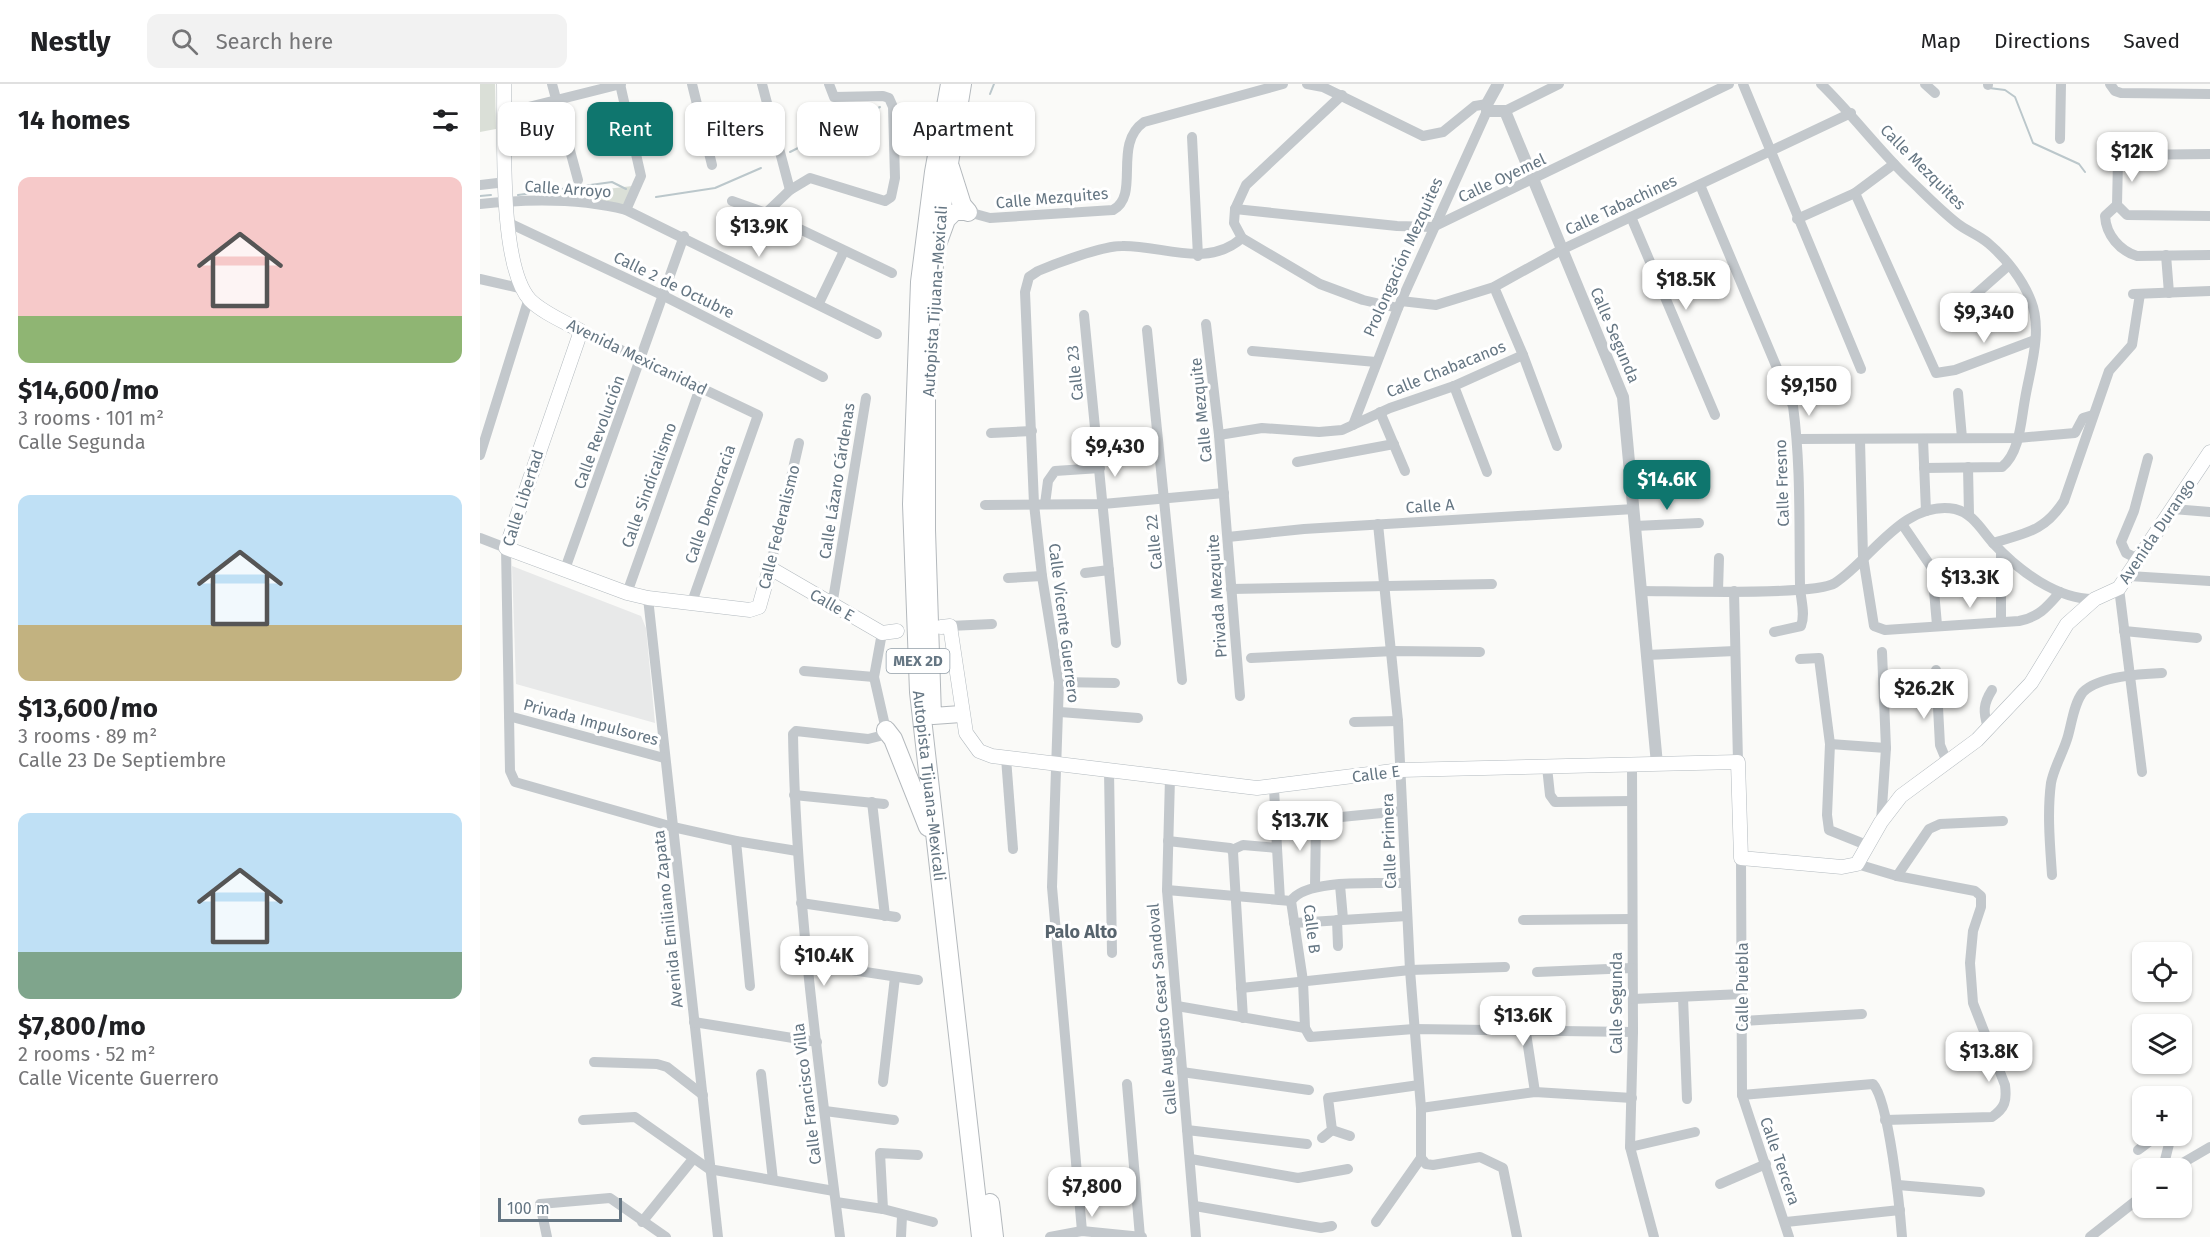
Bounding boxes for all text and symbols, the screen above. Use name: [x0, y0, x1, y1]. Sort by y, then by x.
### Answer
search box: [147, 14, 567, 68]
text: Nestly: [30, 25, 111, 58]
icon: search: [168, 25, 201, 58]
text: Search here: [216, 28, 333, 55]
text: Map: [1921, 28, 1961, 54]
text: Directions: [1994, 28, 2090, 54]
text: Saved: [2123, 28, 2180, 54]
chip: Buy: [498, 102, 575, 156]
chip: Rent: [587, 102, 673, 156]
chip: Filters: [685, 102, 785, 156]
chip: New: [797, 102, 880, 156]
chip: Apartment: [892, 102, 1035, 156]
icon: filters: [429, 104, 462, 137]
text: 14 homes: [18, 105, 130, 136]
street label: Calle Mezquites: [1876, 120, 1970, 214]
pin: $12K: [2096, 132, 2168, 183]
text: $12K: [2111, 139, 2153, 163]
street label: Calle Oyemel: [1455, 149, 1549, 207]
street label: Calle Tabachines: [1562, 171, 1680, 239]
street label: Prolongación Mezquites: [1359, 174, 1447, 340]
street label: Calle Arroyo: [524, 176, 612, 202]
street label: Calle Mezquites: [995, 184, 1109, 212]
street label: Autopista Tijuana-Mexicali: [919, 205, 951, 397]
pin: $13.9K: [710, 207, 808, 258]
text: $13.9K: [730, 214, 788, 238]
icon: home: [186, 216, 294, 324]
street label: Calle 2 de Octubre: [611, 248, 737, 322]
pin: $18.5K: [1637, 260, 1735, 311]
text: $18.5K: [1656, 267, 1716, 291]
street label: Calle Segunda: [1586, 284, 1644, 386]
pin: $9,340: [1935, 293, 2033, 344]
text: $9,340: [1954, 300, 2014, 324]
street label: Avenida Mexicanidad: [564, 315, 710, 399]
street label: Calle Chabacanos: [1384, 336, 1508, 402]
street label: Calle 23: [1063, 344, 1087, 402]
street label: Calle Mezquite: [1186, 357, 1216, 463]
pin: $9,150: [1760, 366, 1858, 417]
street label: Calle Revolución: [570, 372, 628, 492]
text: $9,150: [1781, 373, 1837, 397]
text: $14,600/mo: [18, 375, 159, 406]
street label: Calle Lázaro Cárdenas: [815, 402, 859, 560]
text: 3 rooms · 101 m²: [18, 406, 164, 430]
street label: Calle Sindicalismo: [617, 420, 681, 550]
pin: $9,430: [1066, 427, 1164, 478]
text: Calle Segunda: [18, 430, 146, 454]
text: $9,430: [1085, 434, 1145, 458]
street label: Calle Fresno: [1771, 439, 1793, 527]
street label: Calle Democracia: [681, 442, 739, 566]
street label: Calle Libertad: [498, 447, 548, 549]
pin: $14.6K: [1618, 460, 1716, 511]
street label: Calle Federalismo: [754, 463, 804, 591]
text: $14.6K: [1637, 467, 1697, 491]
street label: Avenida Durango: [2115, 475, 2199, 587]
street label: Calle A: [1405, 495, 1456, 517]
street label: Calle 22: [1142, 513, 1166, 571]
street label: Privada Mezquite: [1203, 533, 1231, 659]
icon: home: [186, 534, 294, 642]
street label: Calle Vicente Guerrero: [1045, 542, 1083, 704]
pin: $13.3K: [1921, 558, 2019, 609]
text: $13.3K: [1941, 565, 1999, 589]
street label: Calle E: [806, 585, 858, 625]
road number: MEX 2D: [886, 649, 950, 673]
pin: $26.2K: [1875, 669, 1973, 720]
text: $26.2K: [1894, 676, 1954, 700]
street label: Autopista Tijuana-Mexicali: [909, 689, 950, 882]
text: $13,600/mo: [18, 693, 158, 724]
street label: Privada Impulsores: [521, 695, 661, 749]
text: 3 rooms · 89 m²: [18, 724, 157, 748]
text: Calle 23 De Septiembre: [18, 748, 226, 772]
street label: Calle E: [1351, 762, 1401, 786]
street label: Calle Primera: [1378, 793, 1400, 889]
pin: $13.7K: [1251, 801, 1349, 852]
text: $13.7K: [1272, 808, 1328, 832]
street label: Avenida Emiliano Zapata: [649, 829, 687, 1009]
icon: home: [186, 852, 294, 960]
street label: Calle Augusto Cesar Sandoval: [1143, 902, 1181, 1116]
street label: Calle B: [1300, 903, 1324, 955]
district label: Palo Alto: [1045, 921, 1117, 943]
pin: $10.4K: [775, 936, 873, 987]
street label: Calle Puebla: [1733, 942, 1752, 1032]
map controls: [2132, 942, 2192, 1218]
button: locate: [2132, 942, 2192, 1002]
text: $10.4K: [794, 943, 854, 967]
street label: Calle Segunda: [1607, 952, 1626, 1054]
pin: $13.6K: [1474, 996, 1572, 1047]
text: $13.6K: [1494, 1003, 1552, 1027]
text: $7,800/mo: [18, 1011, 146, 1042]
button: layers: [2132, 1014, 2192, 1074]
street label: Calle Francisco Villa: [789, 1022, 825, 1166]
pin: $13.8K: [1940, 1032, 2038, 1083]
text: $13.8K: [1959, 1039, 2019, 1063]
text: 2 rooms · 52 m²: [18, 1042, 156, 1066]
text: Calle Vicente Guerrero: [18, 1066, 219, 1090]
button: +: [2132, 1086, 2192, 1146]
street label: Calle Tercera: [1756, 1115, 1804, 1207]
button: −: [2132, 1158, 2192, 1218]
pin: $7,800: [1043, 1167, 1141, 1218]
text: $7,800: [1062, 1174, 1122, 1198]
scale bar: [498, 1195, 622, 1222]
text: 100 m: [507, 1199, 550, 1218]

